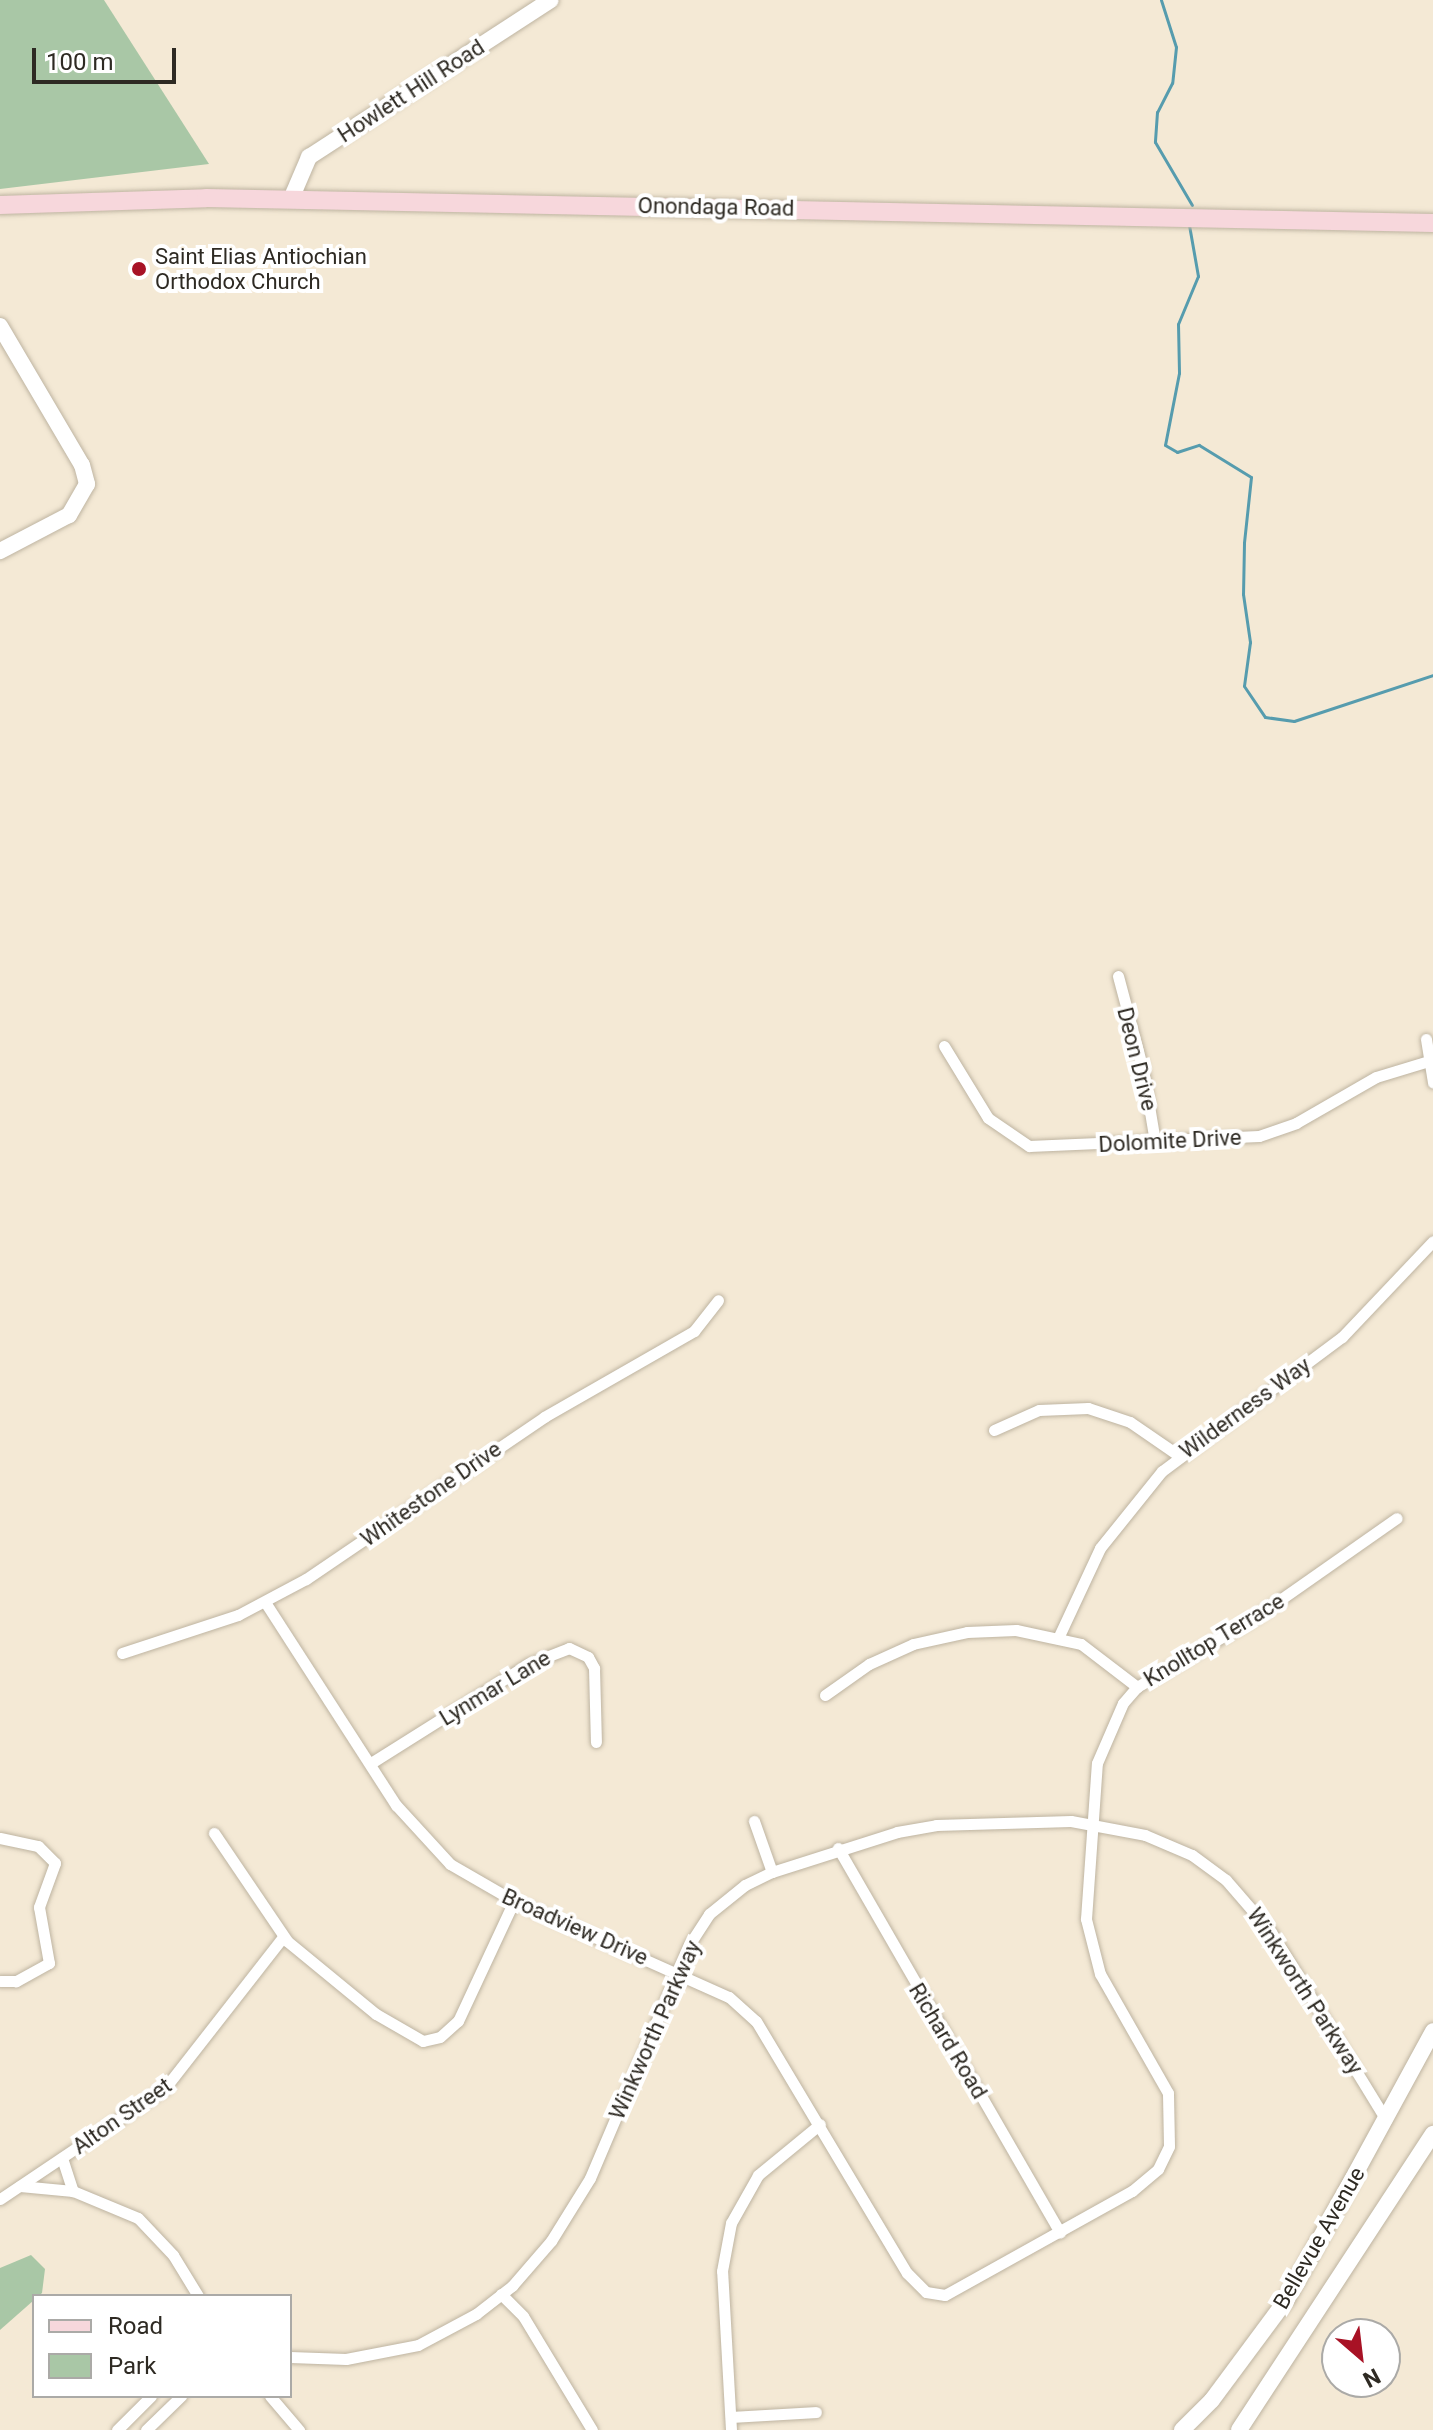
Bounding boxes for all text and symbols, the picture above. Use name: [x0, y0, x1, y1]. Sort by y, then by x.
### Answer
scale bar: [36, 32, 180, 82]
street label: Howlett Hill Road: [333, 34, 489, 148]
text: 100 m: [46, 48, 113, 76]
street label: Onondaga Road: [637, 192, 795, 222]
place label: Saint Elias Antiochian Orthodox Church: [155, 243, 367, 294]
marker: Saint Elias Antiochian Orthodox Church: [130, 260, 148, 278]
street label: Deon Drive: [1111, 1005, 1163, 1113]
street label: Dolomite Drive: [1098, 1124, 1242, 1158]
street label: Wilderness Way: [1174, 1352, 1316, 1464]
street label: Whitestone Drive: [356, 1436, 506, 1552]
street label: Knolltop Terrace: [1139, 1588, 1289, 1692]
street label: Lynmar Lane: [435, 1645, 555, 1731]
street label: Broadview Drive: [498, 1883, 652, 1971]
street label: Winkworth Parkway: [1241, 1903, 1369, 2079]
street label: Winkworth Parkway: [604, 1936, 706, 2124]
street label: Richard Road: [903, 1978, 993, 2104]
street label: Alton Street: [67, 2072, 177, 2160]
street label: Bellevue Avenue: [1268, 2162, 1370, 2314]
legend: [32, 2294, 292, 2398]
text: Road: [108, 2312, 163, 2340]
north arrow: [1321, 2318, 1401, 2398]
text: Park: [108, 2352, 156, 2380]
text: N: [1359, 2363, 1384, 2393]

